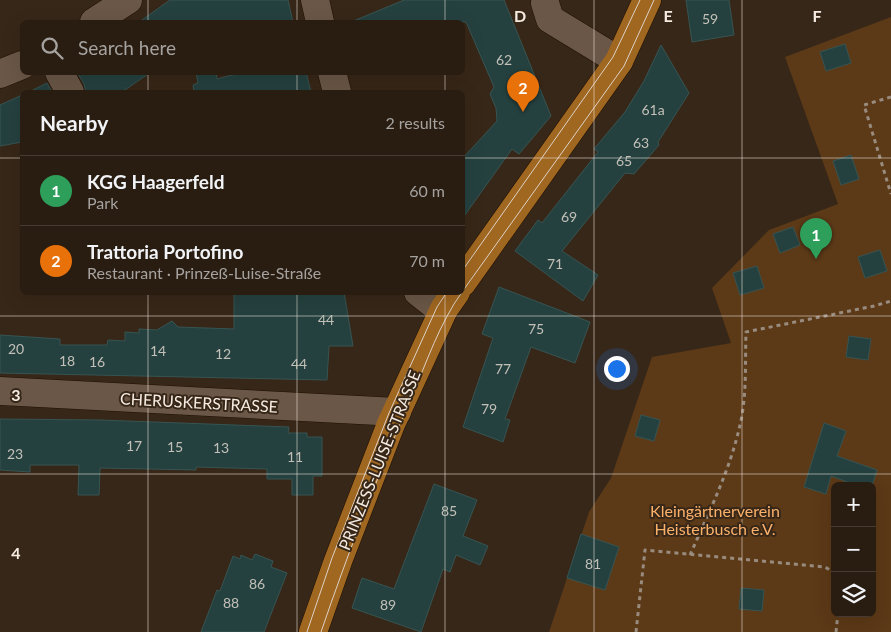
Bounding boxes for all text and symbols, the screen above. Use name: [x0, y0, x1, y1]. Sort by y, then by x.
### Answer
text: D: [514, 6, 526, 25]
text: E: [663, 6, 673, 25]
text: F: [812, 6, 822, 25]
house number: 59: [702, 10, 718, 27]
search box: [20, 20, 465, 75]
icon: search: [38, 34, 66, 62]
text: Search here: [78, 36, 176, 59]
house number: 62: [496, 51, 512, 68]
pin: 2: [507, 71, 539, 112]
house number: 61a: [641, 101, 665, 118]
text: Nearby: [40, 110, 108, 135]
text: 2 results: [385, 113, 445, 132]
house number: 63: [633, 134, 649, 151]
house number: 65: [616, 152, 632, 169]
text: KGG Haagerfeld: [87, 170, 225, 193]
text: 1: [51, 181, 61, 200]
text: 60 m: [409, 181, 445, 200]
text: Park: [87, 193, 118, 212]
house number: 69: [561, 208, 577, 225]
pin: 1: [800, 218, 832, 259]
text: Trattoria Portofino: [87, 240, 243, 263]
text: 2: [51, 251, 61, 270]
text: 70 m: [409, 251, 445, 270]
house number: 71: [547, 255, 563, 272]
text: Restaurant · Prinzeß-Luise-Straße: [87, 263, 321, 282]
house number: 44: [318, 311, 334, 328]
house number: 75: [528, 320, 544, 337]
house number: 20: [8, 340, 24, 357]
house number: 14: [150, 342, 166, 359]
house number: 12: [215, 345, 231, 362]
house number: 18: [59, 352, 75, 369]
house number: 16: [89, 353, 105, 370]
house number: 44: [291, 355, 307, 372]
your location: [604, 356, 630, 382]
house number: 77: [495, 360, 511, 377]
street label: PRINZESS-LUISE-STRASSE: [334, 367, 424, 553]
text: 3: [11, 385, 21, 404]
street label: CHERUSKERSTRASSE: [120, 388, 278, 416]
house number: 79: [481, 400, 497, 417]
house number: 17: [126, 437, 142, 454]
house number: 15: [167, 438, 183, 455]
house number: 13: [213, 439, 229, 456]
house number: 23: [7, 445, 23, 462]
house number: 11: [287, 448, 303, 465]
map controls: [831, 482, 876, 617]
button: +: [831, 482, 876, 527]
park label: Kleingärtnerverein Heisterbusch e.V.: [650, 501, 780, 538]
house number: 85: [441, 502, 457, 519]
button: −: [831, 527, 876, 572]
text: 4: [11, 543, 21, 562]
house number: 81: [585, 555, 601, 572]
button: layers: [831, 572, 876, 617]
house number: 86: [249, 575, 265, 592]
house number: 88: [223, 594, 239, 611]
house number: 89: [380, 596, 396, 613]

